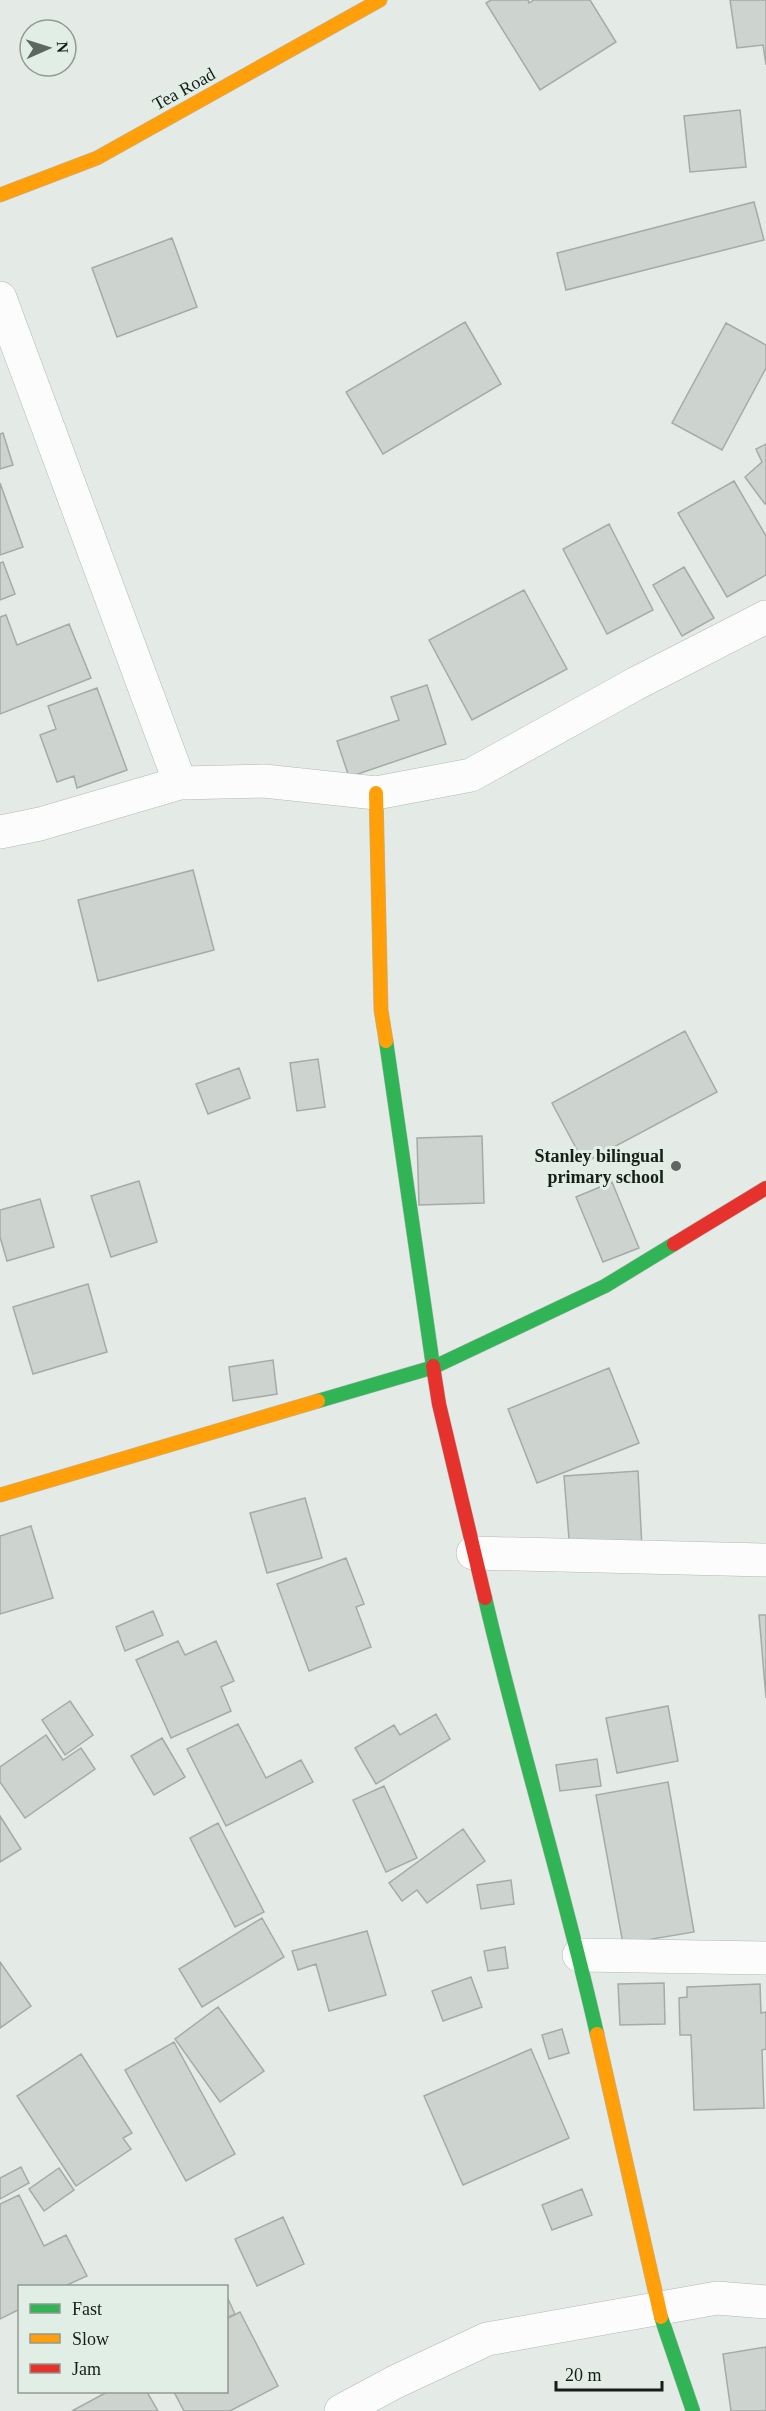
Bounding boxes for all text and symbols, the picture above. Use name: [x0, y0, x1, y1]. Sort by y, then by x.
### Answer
north arrow: [18, 18, 78, 78]
text: N: [54, 41, 71, 54]
street label: Tea Road: [149, 64, 219, 114]
place label: Stanley bilingual primary school: [534, 1146, 664, 1187]
marker: Stanley bilingual primary school: [669, 1159, 683, 1173]
legend: [18, 2285, 228, 2393]
text: Fast: [72, 2299, 102, 2319]
text: Slow: [72, 2329, 109, 2349]
scale bar: [556, 2354, 662, 2392]
text: Jam: [72, 2359, 101, 2379]
text: 20 m: [565, 2365, 602, 2385]

